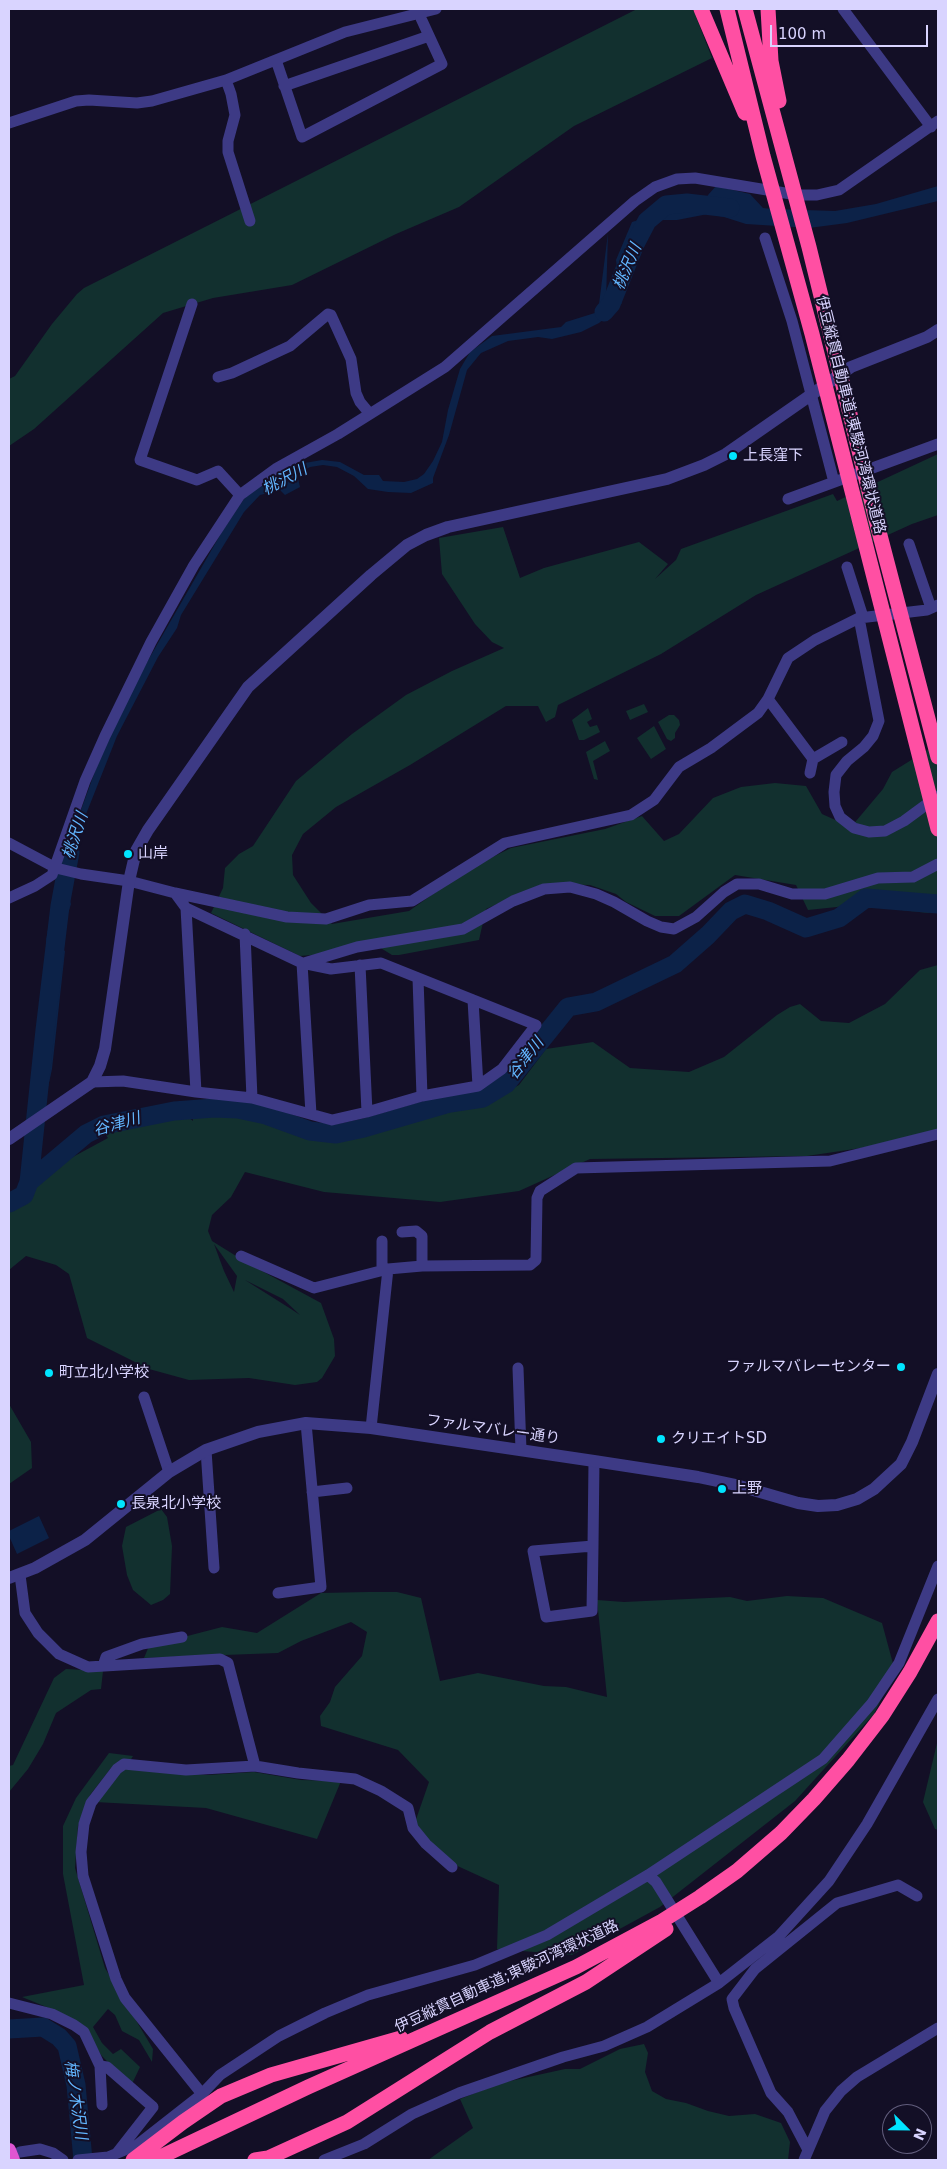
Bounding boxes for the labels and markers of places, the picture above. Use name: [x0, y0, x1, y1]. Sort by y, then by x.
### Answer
place label: 上長窪下: [743, 447, 803, 465]
marker: 上長窪下: [727, 450, 739, 462]
place label: 山岸: [138, 845, 168, 863]
marker: 山岸: [122, 848, 134, 860]
place label: ファルマバレーセンター: [726, 1358, 891, 1376]
marker: ファルマバレーセンター: [895, 1361, 907, 1373]
place label: 町立北小学校: [59, 1364, 149, 1382]
marker: 町立北小学校: [43, 1367, 55, 1379]
place label: クリエイトSD: [671, 1430, 767, 1448]
marker: クリエイトSD: [655, 1433, 667, 1445]
place label: 上野: [732, 1480, 762, 1498]
marker: 上野: [716, 1483, 728, 1495]
place label: 長泉北小学校: [131, 1495, 221, 1513]
marker: 長泉北小学校: [115, 1498, 127, 1510]

